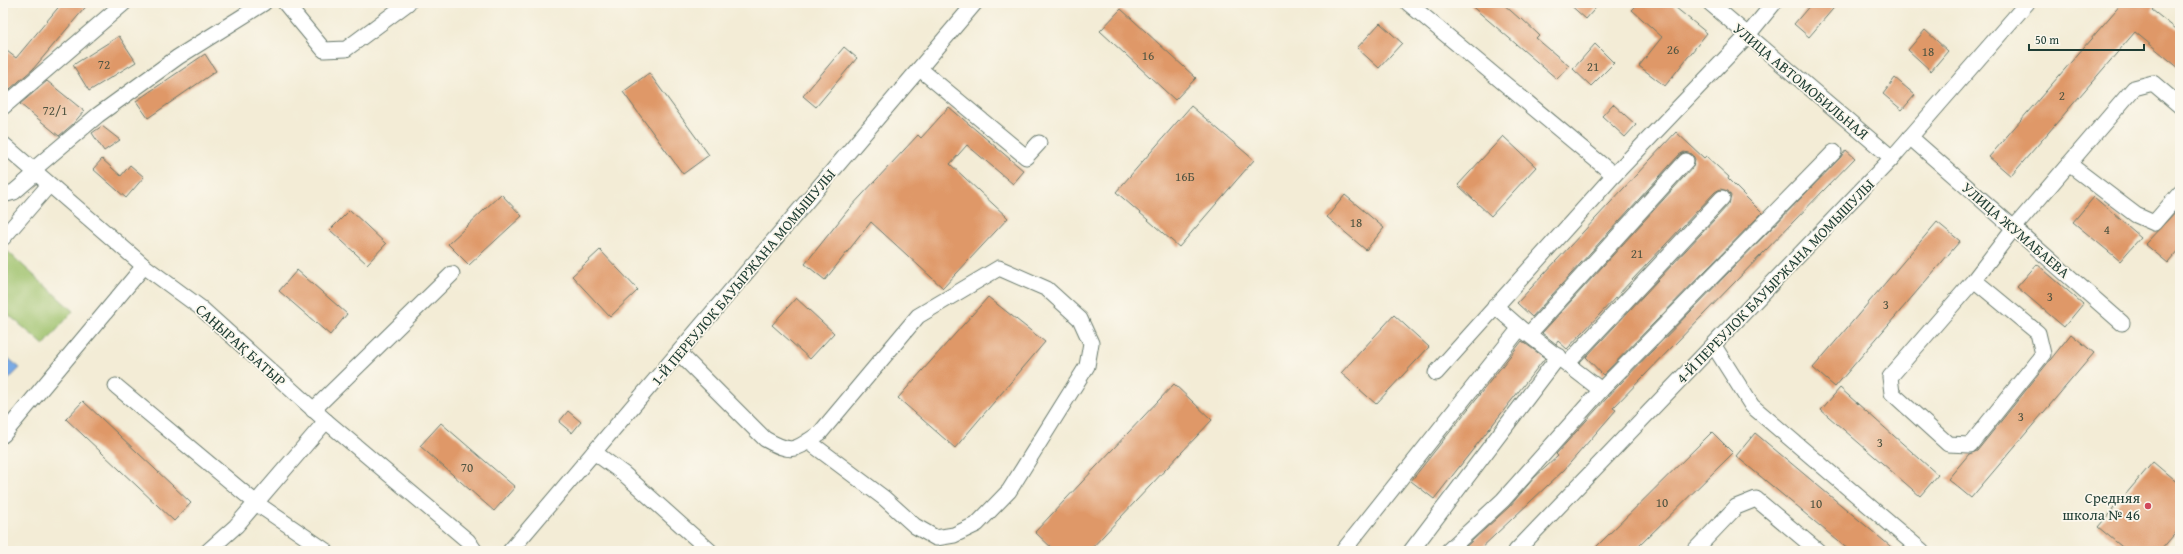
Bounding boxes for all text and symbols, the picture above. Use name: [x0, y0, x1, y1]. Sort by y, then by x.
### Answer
street label: УЛИЦА АВТОМОБИЛЬНАЯ: [1729, 18, 1873, 144]
scale bar: [2029, 26, 2144, 52]
text: 50 m: [2035, 31, 2059, 48]
house number: 26: [1667, 40, 1679, 59]
house number: 18: [1922, 42, 1934, 61]
house number: 16: [1142, 46, 1154, 65]
house number: 72: [98, 55, 110, 74]
house number: 21: [1587, 57, 1599, 76]
house number: 2: [2059, 86, 2065, 105]
house number: 72/1: [43, 101, 67, 120]
street label: 1-Й ПЕРЕУЛОК БАУЫРЖАНА МОМЫШУЛЫ: [646, 164, 840, 390]
house number: 16Б: [1175, 167, 1195, 186]
street label: 4-Й ПЕРЕУЛОК БАУЫРЖАНА МОМЫШУЛЫ: [1671, 174, 1879, 388]
street label: УЛИЦА ЖУМАБАЕВА: [1957, 177, 2075, 283]
house number: 18: [1350, 213, 1362, 232]
house number: 4: [2104, 220, 2110, 239]
house number: 21: [1631, 244, 1643, 263]
house number: 3: [2047, 287, 2053, 306]
house number: 3: [1883, 295, 1889, 314]
street label: САҢЫРАҚ БАТЫР: [191, 299, 291, 391]
house number: 3: [2018, 407, 2024, 426]
house number: 3: [1877, 433, 1883, 452]
house number: 70: [461, 458, 473, 477]
place label: Средняя школа № 46: [2063, 487, 2140, 525]
house number: 10: [1656, 493, 1668, 512]
house number: 10: [1810, 494, 1822, 513]
marker: Средняя школа № 46: [2143, 501, 2153, 511]

